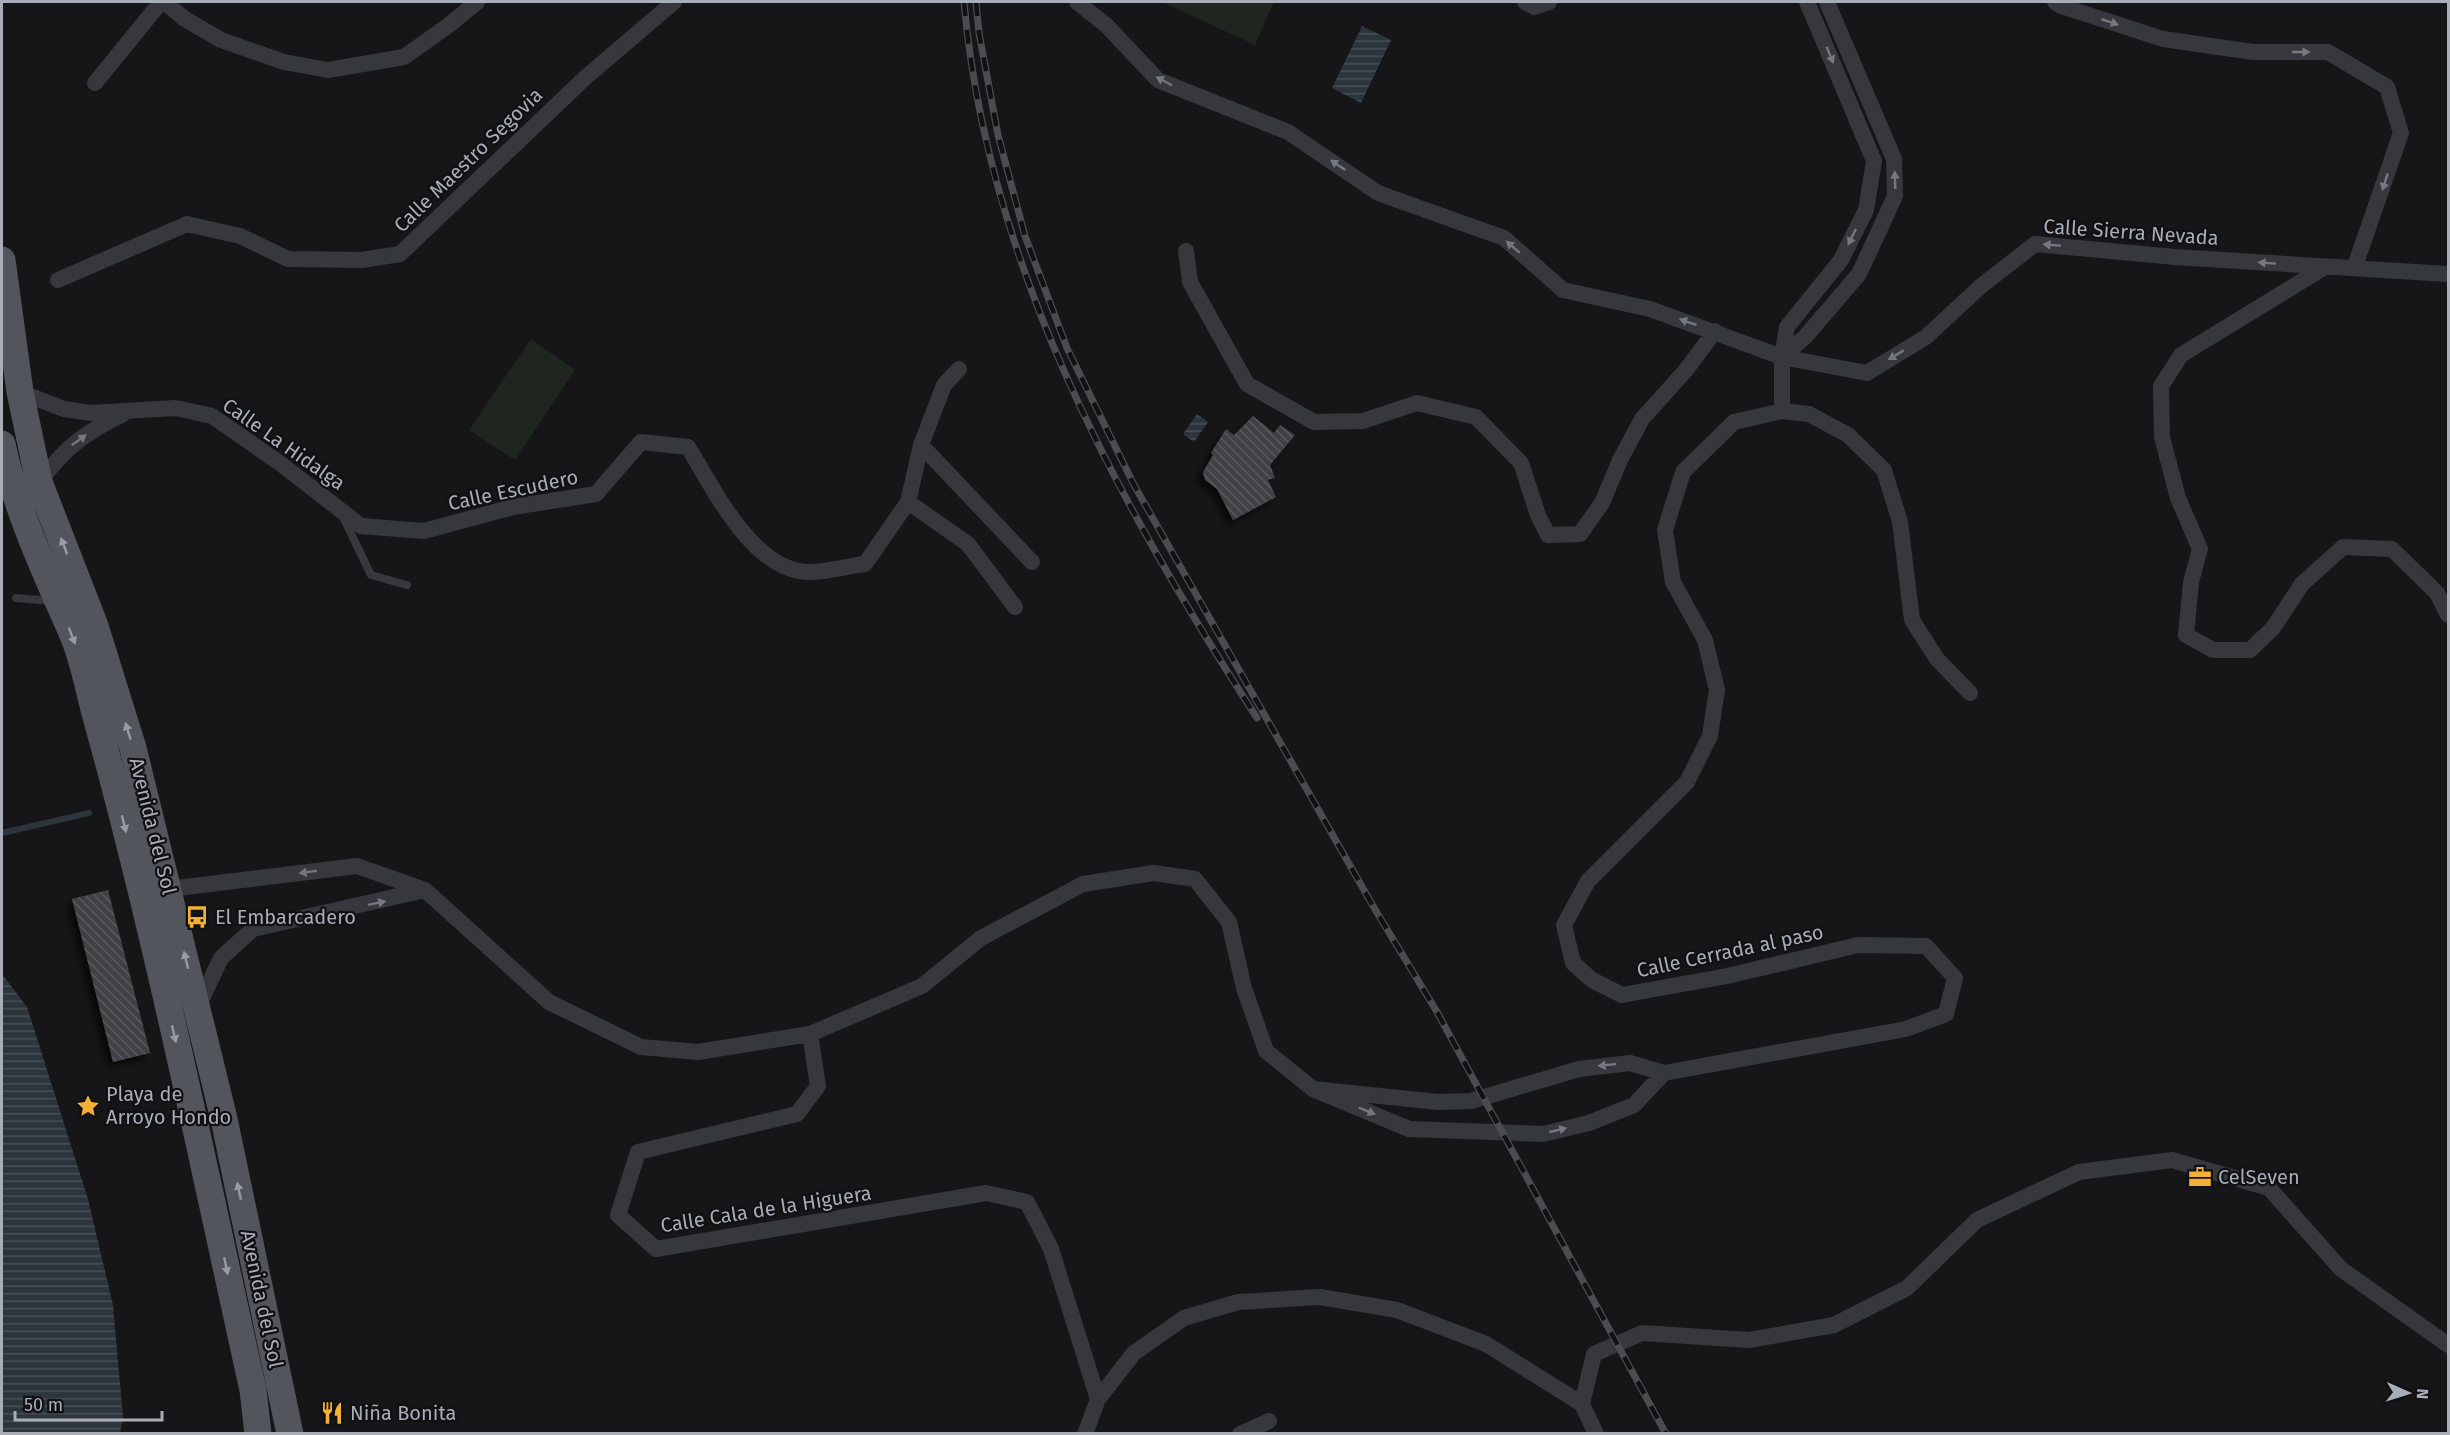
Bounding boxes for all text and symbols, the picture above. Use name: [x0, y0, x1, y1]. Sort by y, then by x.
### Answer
one-way arrow: [2101, 18, 2119, 27]
one-way arrow: [1825, 47, 1835, 65]
one-way arrow: [2292, 47, 2311, 57]
one-way arrow: [1155, 76, 1172, 85]
street label: Calle Maestro Segovia: [389, 83, 547, 237]
one-way arrow: [1330, 160, 1346, 171]
one-way arrow: [1890, 171, 1899, 190]
one-way arrow: [2380, 173, 2389, 191]
street label: Calle Sierra Nevada: [2043, 214, 2219, 250]
one-way arrow: [1847, 229, 1857, 246]
one-way arrow: [1506, 240, 1521, 254]
one-way arrow: [2042, 240, 2061, 250]
one-way arrow: [2258, 258, 2277, 268]
one-way arrow: [1679, 317, 1697, 327]
one-way arrow: [1888, 349, 1904, 360]
street label: Calle La Hidalga: [218, 393, 350, 495]
one-way arrow: [71, 434, 87, 446]
street label: Calle Escudero: [446, 465, 580, 515]
one-way arrow: [59, 537, 69, 555]
one-way arrow: [68, 627, 78, 645]
one-way arrow: [122, 722, 132, 740]
street label: Avenida del Sol: [124, 755, 182, 897]
one-way arrow: [119, 815, 129, 833]
one-way arrow: [298, 867, 317, 877]
one-way arrow: [368, 897, 387, 907]
bus stop icon: El Embarcadero: [184, 904, 210, 930]
place label: El Embarcadero: [215, 905, 356, 929]
street label: Calle Cerrada al paso: [1634, 919, 1826, 983]
one-way arrow: [181, 950, 190, 969]
one-way arrow: [169, 1025, 179, 1044]
one-way arrow: [1597, 1061, 1616, 1070]
place label: Playa de Arroyo Hondo: [106, 1082, 231, 1129]
place icon: Playa de Arroyo Hondo: [75, 1093, 101, 1119]
one-way arrow: [1358, 1106, 1376, 1116]
one-way arrow: [1549, 1125, 1567, 1135]
office icon: CelSeven: [2187, 1164, 2213, 1190]
place label: CelSeven: [2218, 1165, 2300, 1189]
street label: Calle Cala de la Higuera: [659, 1180, 873, 1238]
one-way arrow: [234, 1181, 243, 1200]
street label: Avenida del Sol: [236, 1228, 288, 1370]
one-way arrow: [221, 1256, 231, 1275]
north arrow: [2378, 1363, 2438, 1423]
scale bar: [15, 1384, 162, 1422]
text: N: [2413, 1388, 2432, 1400]
text: 50 m: [24, 1394, 63, 1416]
restaurant icon: Niña Bonita: [319, 1400, 345, 1426]
place label: Niña Bonita: [350, 1401, 456, 1425]

